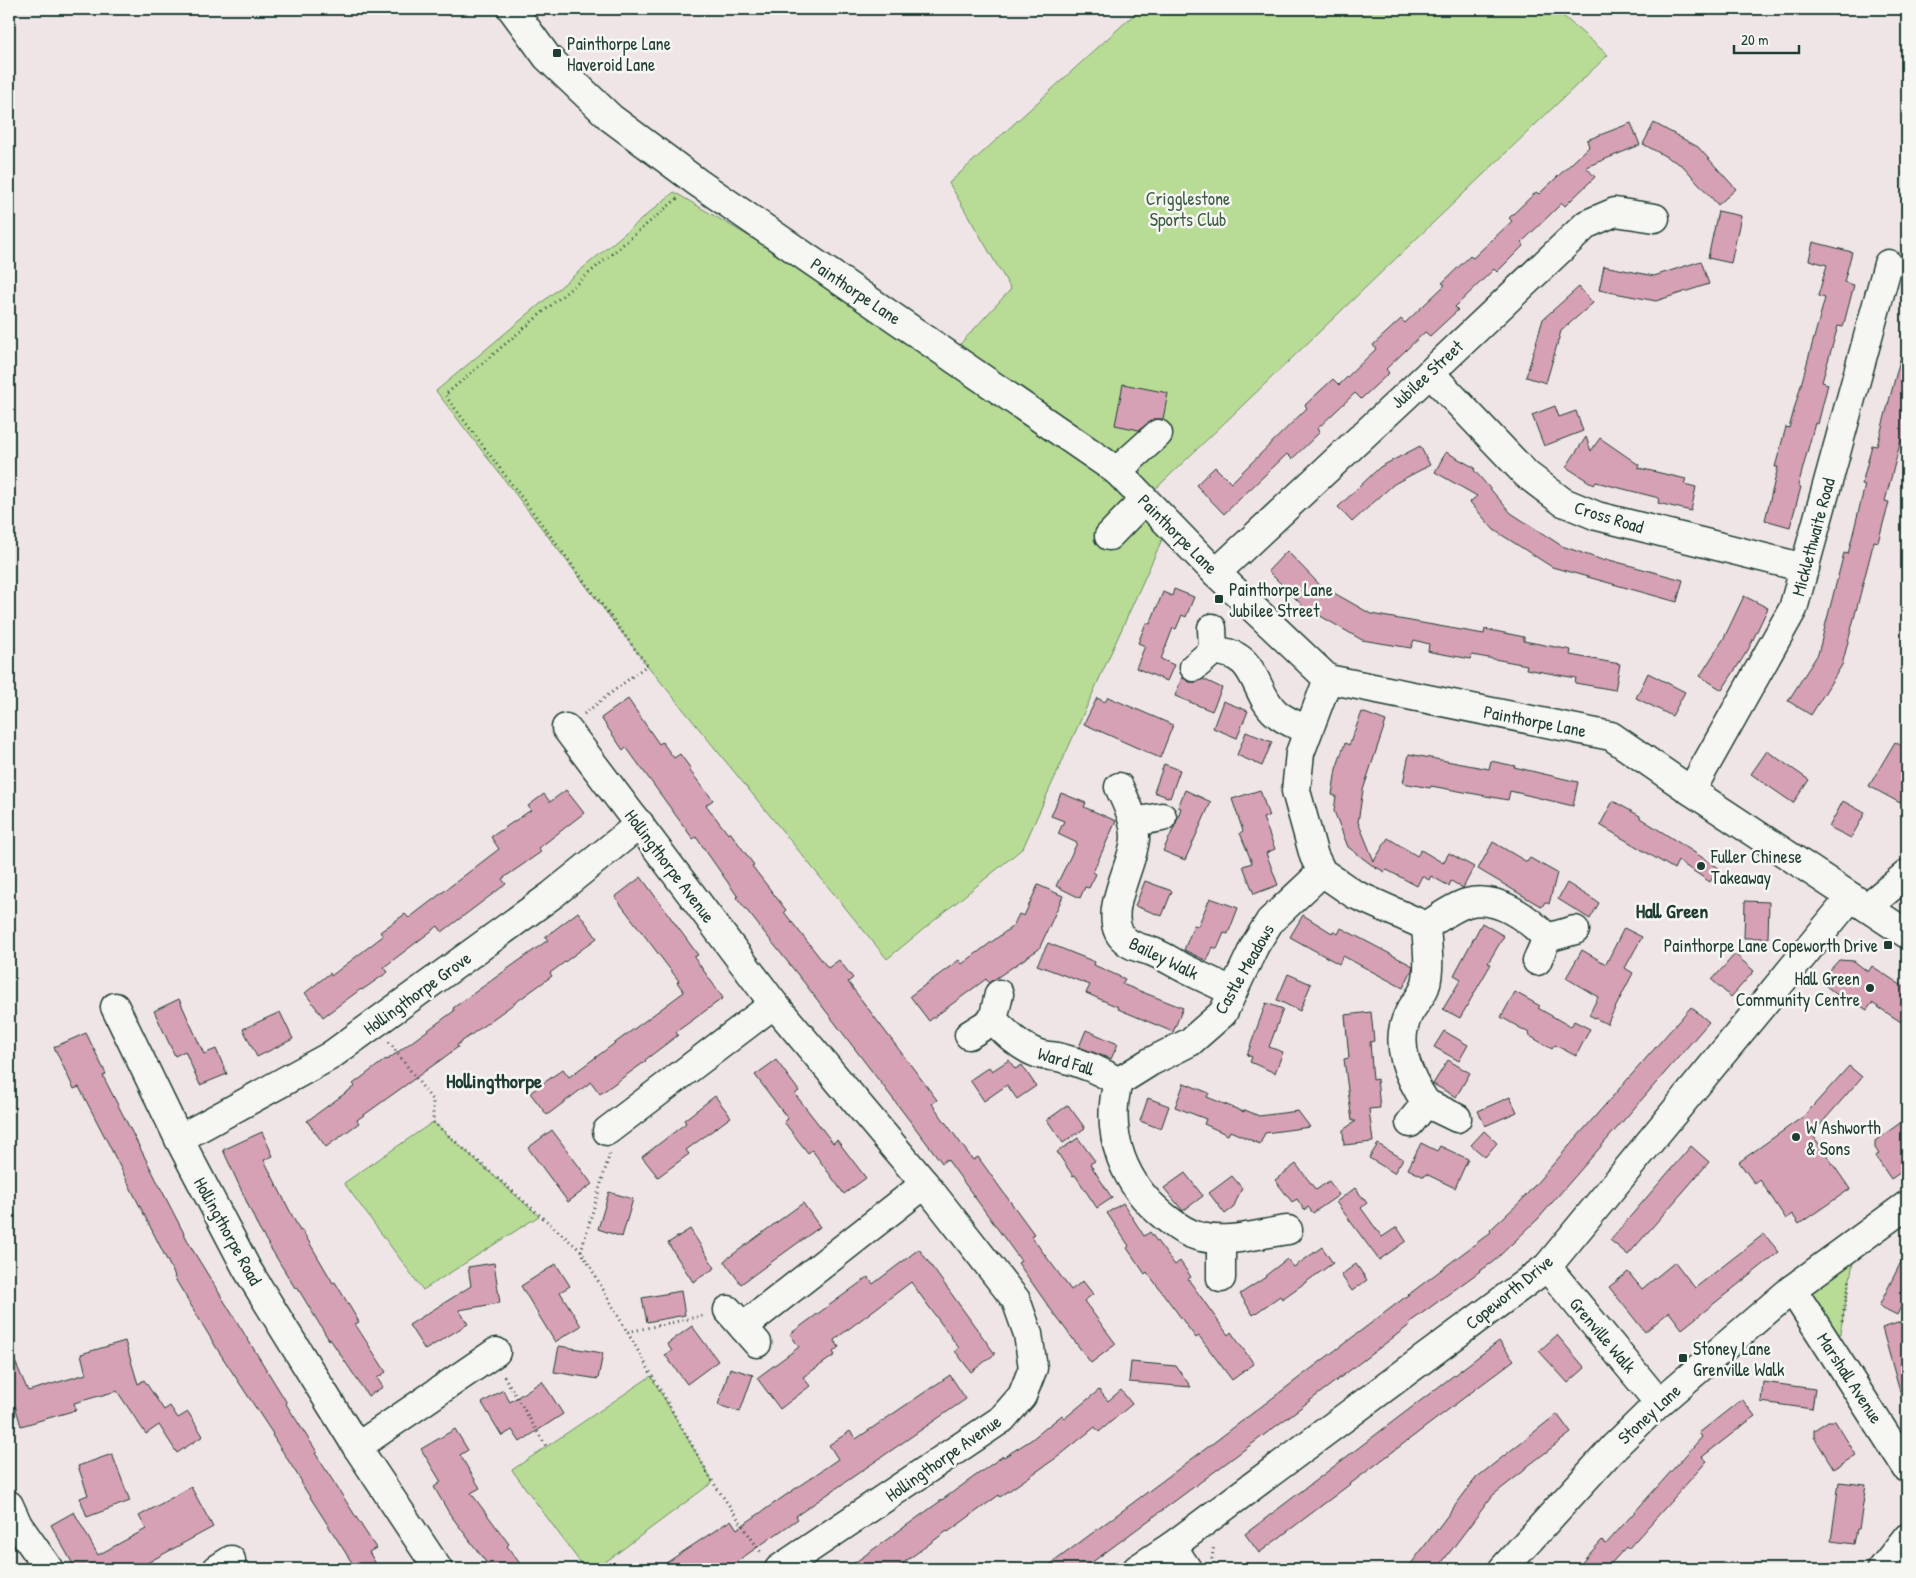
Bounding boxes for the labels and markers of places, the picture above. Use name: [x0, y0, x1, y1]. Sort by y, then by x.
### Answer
place label: Painthorpe Lane Haveroid Lane: [567, 31, 671, 77]
marker: Painthorpe Lane Haveroid Lane: [551, 47, 563, 59]
place label: Painthorpe Lane Jubilee Street: [1229, 577, 1333, 623]
marker: Painthorpe Lane Jubilee Street: [1213, 593, 1225, 605]
place label: Fuller Chinese Takeaway: [1710, 844, 1802, 890]
marker: Fuller Chinese Takeaway: [1695, 860, 1707, 872]
place label: Painthorpe Lane Copeworth Drive: [1664, 933, 1878, 958]
marker: Painthorpe Lane Copeworth Drive: [1882, 939, 1894, 951]
place label: Hall Green Community Centre: [1736, 966, 1860, 1012]
marker: Hall Green Community Centre: [1864, 982, 1876, 994]
place label: W Ashworth & Sons: [1806, 1115, 1881, 1161]
marker: W Ashworth & Sons: [1790, 1131, 1802, 1143]
place label: Stoney Lane Grenville Walk: [1693, 1336, 1785, 1382]
marker: Stoney Lane Grenville Walk: [1677, 1352, 1689, 1364]

